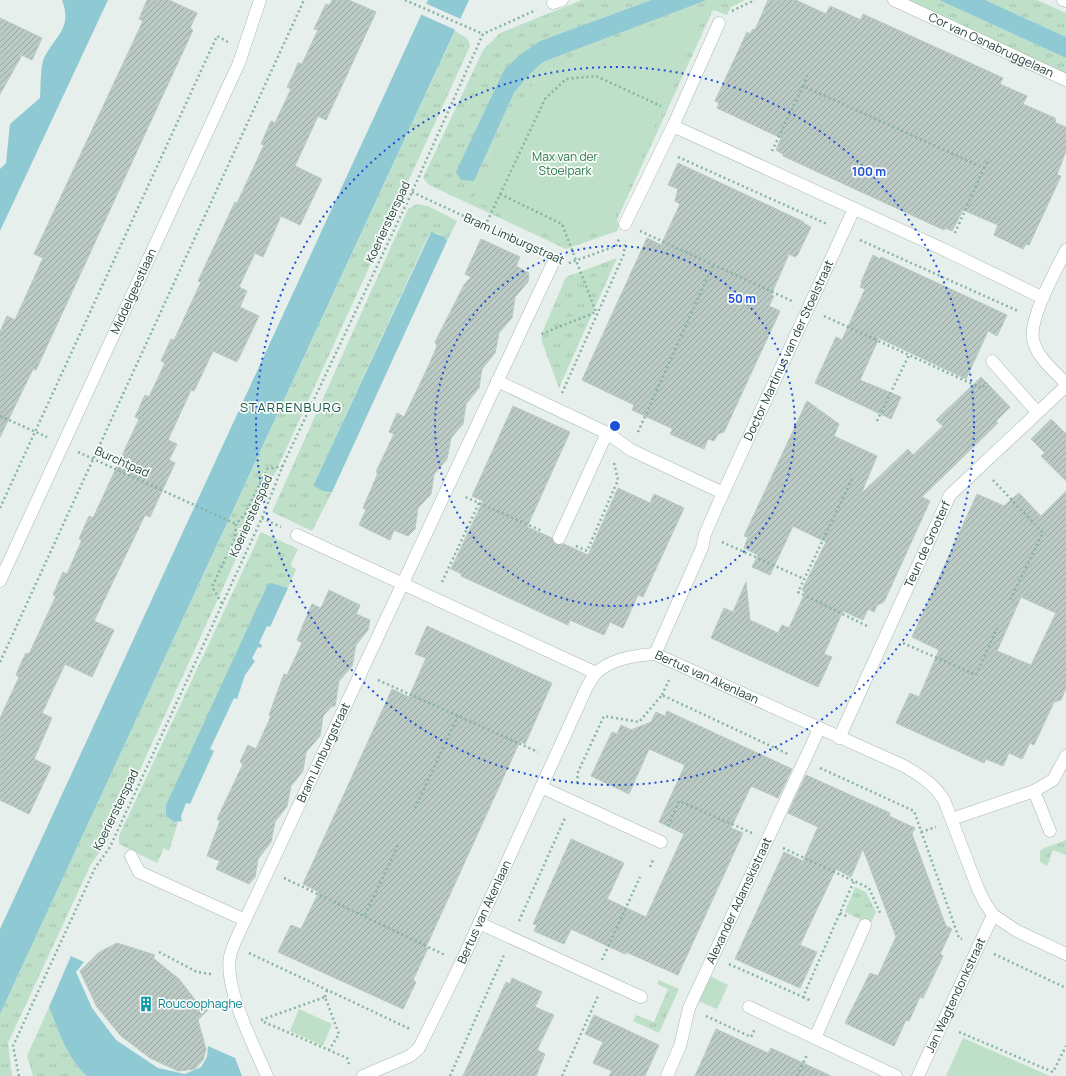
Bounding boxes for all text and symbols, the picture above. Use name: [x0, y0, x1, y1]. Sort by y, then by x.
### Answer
street label: Cor van Osnabruggelaan: [926, 8, 1057, 81]
park label: Max van der Stoelpark: [532, 148, 599, 179]
text: 100 m: [852, 163, 886, 180]
street label: Koeriersterspad: [361, 178, 414, 265]
street label: Bram Limburgstraat: [461, 209, 567, 268]
street label: Middelgeestlaan: [106, 246, 160, 337]
street label: Doctor Martinus van der Stoelstraat: [739, 257, 837, 443]
text: 50 m: [728, 290, 756, 307]
district label: STARRENBURG: [240, 398, 342, 416]
centre of rings: [608, 419, 622, 433]
street label: Burchtpad: [92, 442, 152, 481]
street label: Koeriersterspad: [225, 472, 276, 560]
street label: Teun de Grooterf: [900, 497, 955, 590]
street label: Bertus van Akenlaan: [652, 646, 762, 708]
street label: Bram Limburgstraat: [292, 699, 354, 805]
street label: Koeriersterspad: [89, 766, 143, 853]
street label: Alexander Adamskistraat: [702, 834, 775, 967]
street label: Bertus van Akenlaan: [453, 857, 515, 966]
street label: Jan Wagtendonkstraat: [921, 935, 989, 1056]
building icon: Roucoophaghe: [137, 995, 155, 1013]
place label: Roucoophaghe: [158, 995, 243, 1012]

